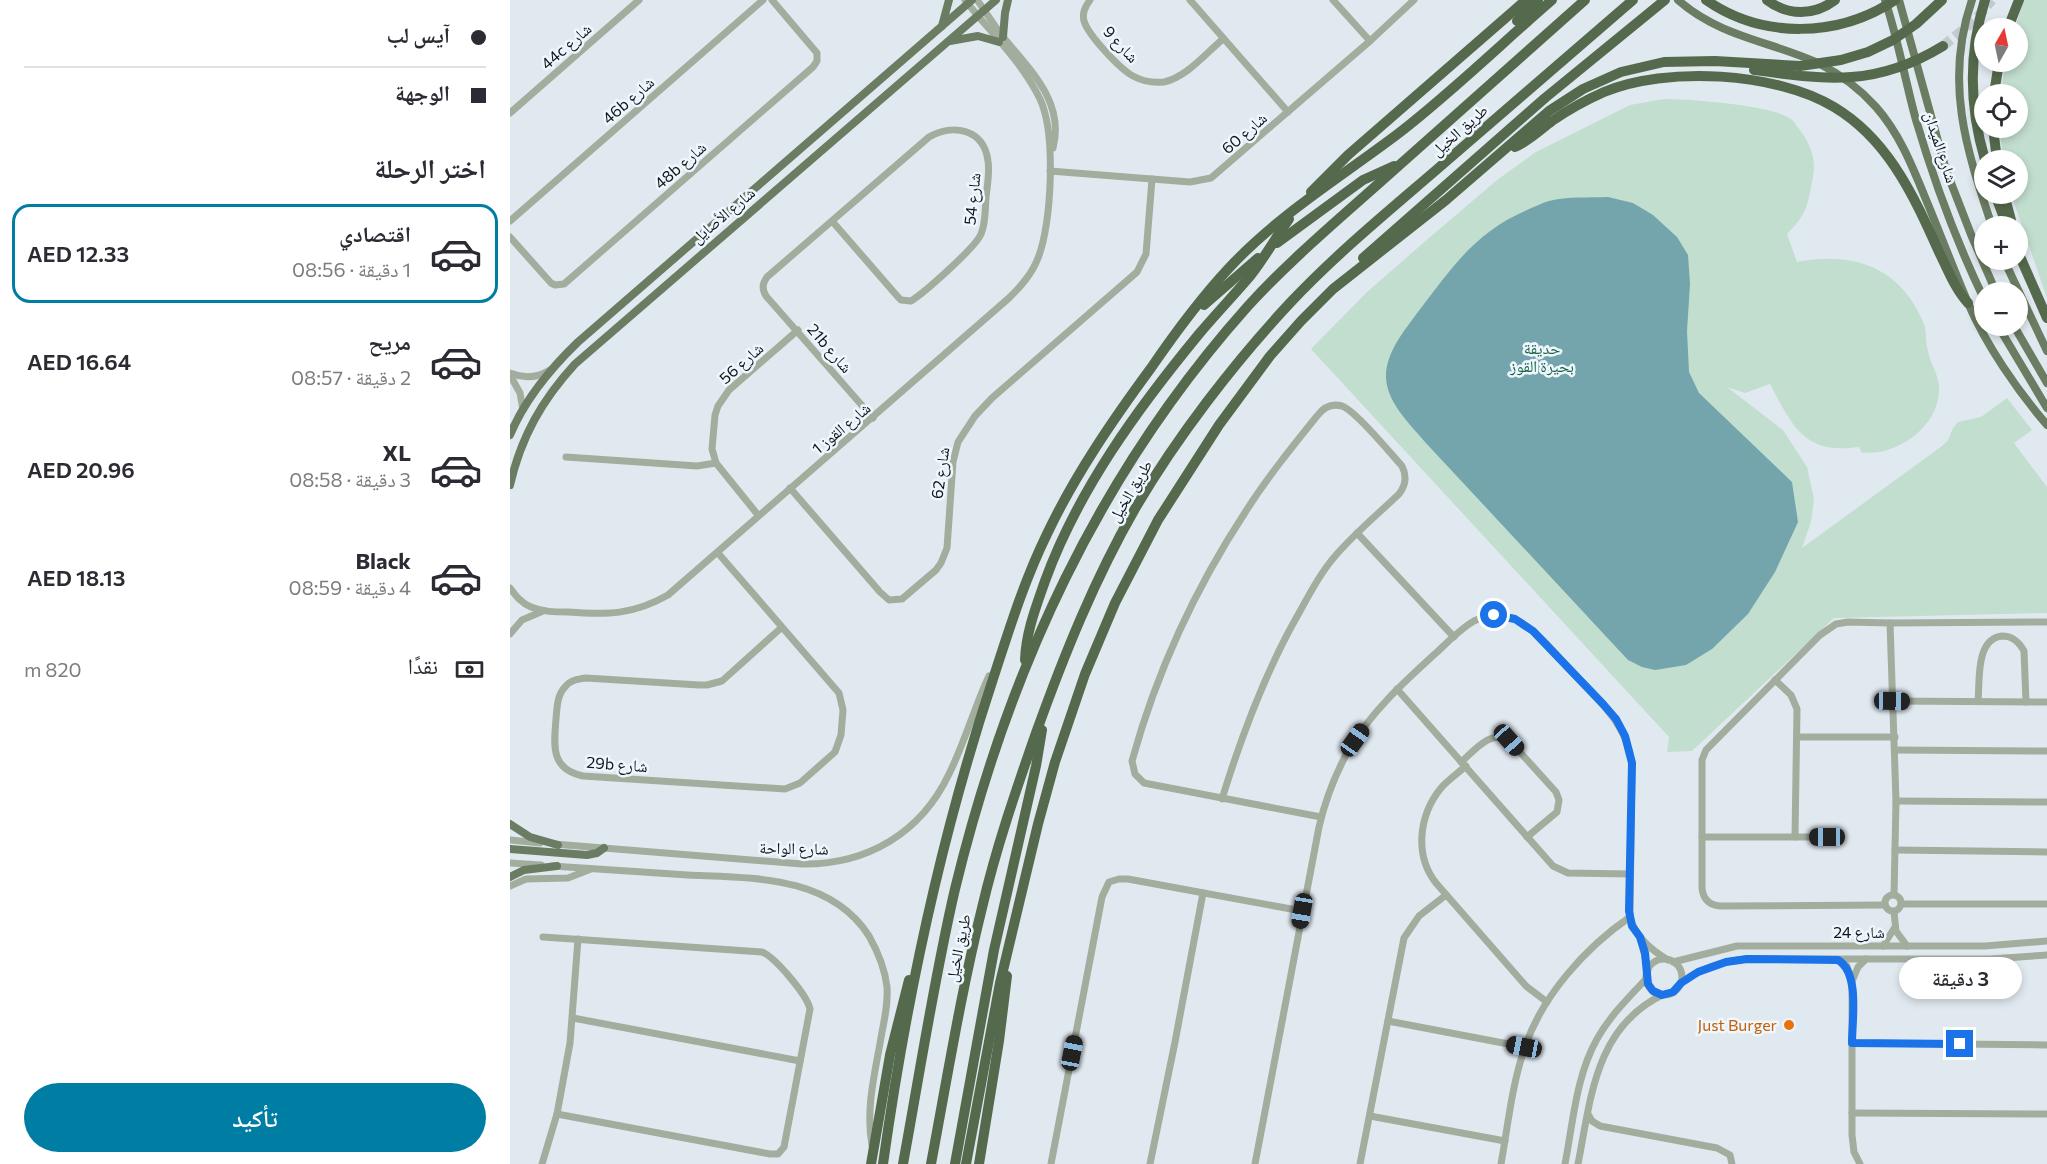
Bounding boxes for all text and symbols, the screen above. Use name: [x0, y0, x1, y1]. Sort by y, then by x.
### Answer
north arrow: [1974, 18, 2028, 72]
map controls: [1974, 18, 2028, 336]
street label: 44c شارع: [537, 19, 596, 74]
text: آيس لب: [386, 21, 450, 48]
street label: شارع 9: [1098, 21, 1143, 67]
street label: 46b شارع: [598, 72, 659, 129]
text: الوجهة: [395, 79, 450, 106]
button: locate: [1974, 84, 2028, 138]
street label: طريق الخيل: [1426, 100, 1492, 161]
street label: شارع 60: [1217, 108, 1271, 159]
street label: شارع الميدان: [1919, 109, 1962, 186]
street label: 48b شارع: [650, 137, 711, 194]
button: layers: [1974, 150, 2028, 204]
text: اختر الرحلة: [374, 151, 486, 184]
street label: شارع 54: [959, 172, 986, 226]
street label: شارع الأصايل: [687, 183, 760, 248]
button: +: [1974, 216, 2028, 270]
text: اقتصادي: [339, 220, 411, 247]
icon: car: [429, 227, 483, 281]
text: AED 12.33: [27, 240, 129, 267]
text: 1 دقيقة · 08:56: [292, 257, 411, 281]
button: −: [1974, 282, 2028, 336]
street label: 21b شارع: [802, 319, 857, 377]
text: مريح: [368, 328, 411, 355]
icon: car: [429, 335, 483, 389]
street label: شارع 56: [715, 338, 768, 389]
park label: حديقة بحيرة القوز: [1509, 338, 1574, 376]
text: AED 16.64: [27, 348, 131, 375]
text: 2 دقيقة · 08:57: [291, 365, 411, 389]
street label: شارع القوز 1: [808, 398, 875, 459]
text: XL: [383, 439, 411, 466]
icon: car: [429, 443, 483, 497]
street label: شارع 62: [926, 446, 955, 500]
text: AED 20.96: [27, 456, 135, 483]
street label: طريق الخيل: [1104, 456, 1157, 526]
text: 3 دقيقة · 08:58: [289, 467, 411, 491]
text: Black: [356, 547, 411, 574]
icon: car: [429, 551, 483, 605]
text: AED 18.13: [27, 564, 126, 591]
text: 4 دقيقة · 08:59: [289, 575, 411, 599]
route start: [1480, 601, 1507, 628]
text: نقدًا: [408, 652, 438, 679]
icon: cash: [453, 653, 486, 686]
text: 820 m: [24, 657, 81, 681]
car: [1874, 692, 1910, 710]
car: [1337, 720, 1373, 760]
car: [1490, 721, 1528, 759]
street label: 29b شارع: [586, 752, 648, 777]
car: [1809, 828, 1845, 846]
street label: شارع الواحة: [759, 837, 829, 860]
car: [1290, 892, 1314, 930]
street label: طريق الخيل: [941, 912, 976, 984]
street label: شارع 24: [1833, 922, 1885, 943]
callout: 3 دقيقة: [1898, 957, 2022, 999]
text: 3 دقيقة: [1932, 966, 1989, 990]
place label: Just Burger: [1698, 1015, 1778, 1034]
marker: Just Burger: [1782, 1018, 1796, 1032]
route end: [1946, 1030, 1973, 1057]
car: [1060, 1034, 1084, 1072]
car: [1505, 1035, 1543, 1059]
button: تأكيد: [24, 1083, 486, 1152]

